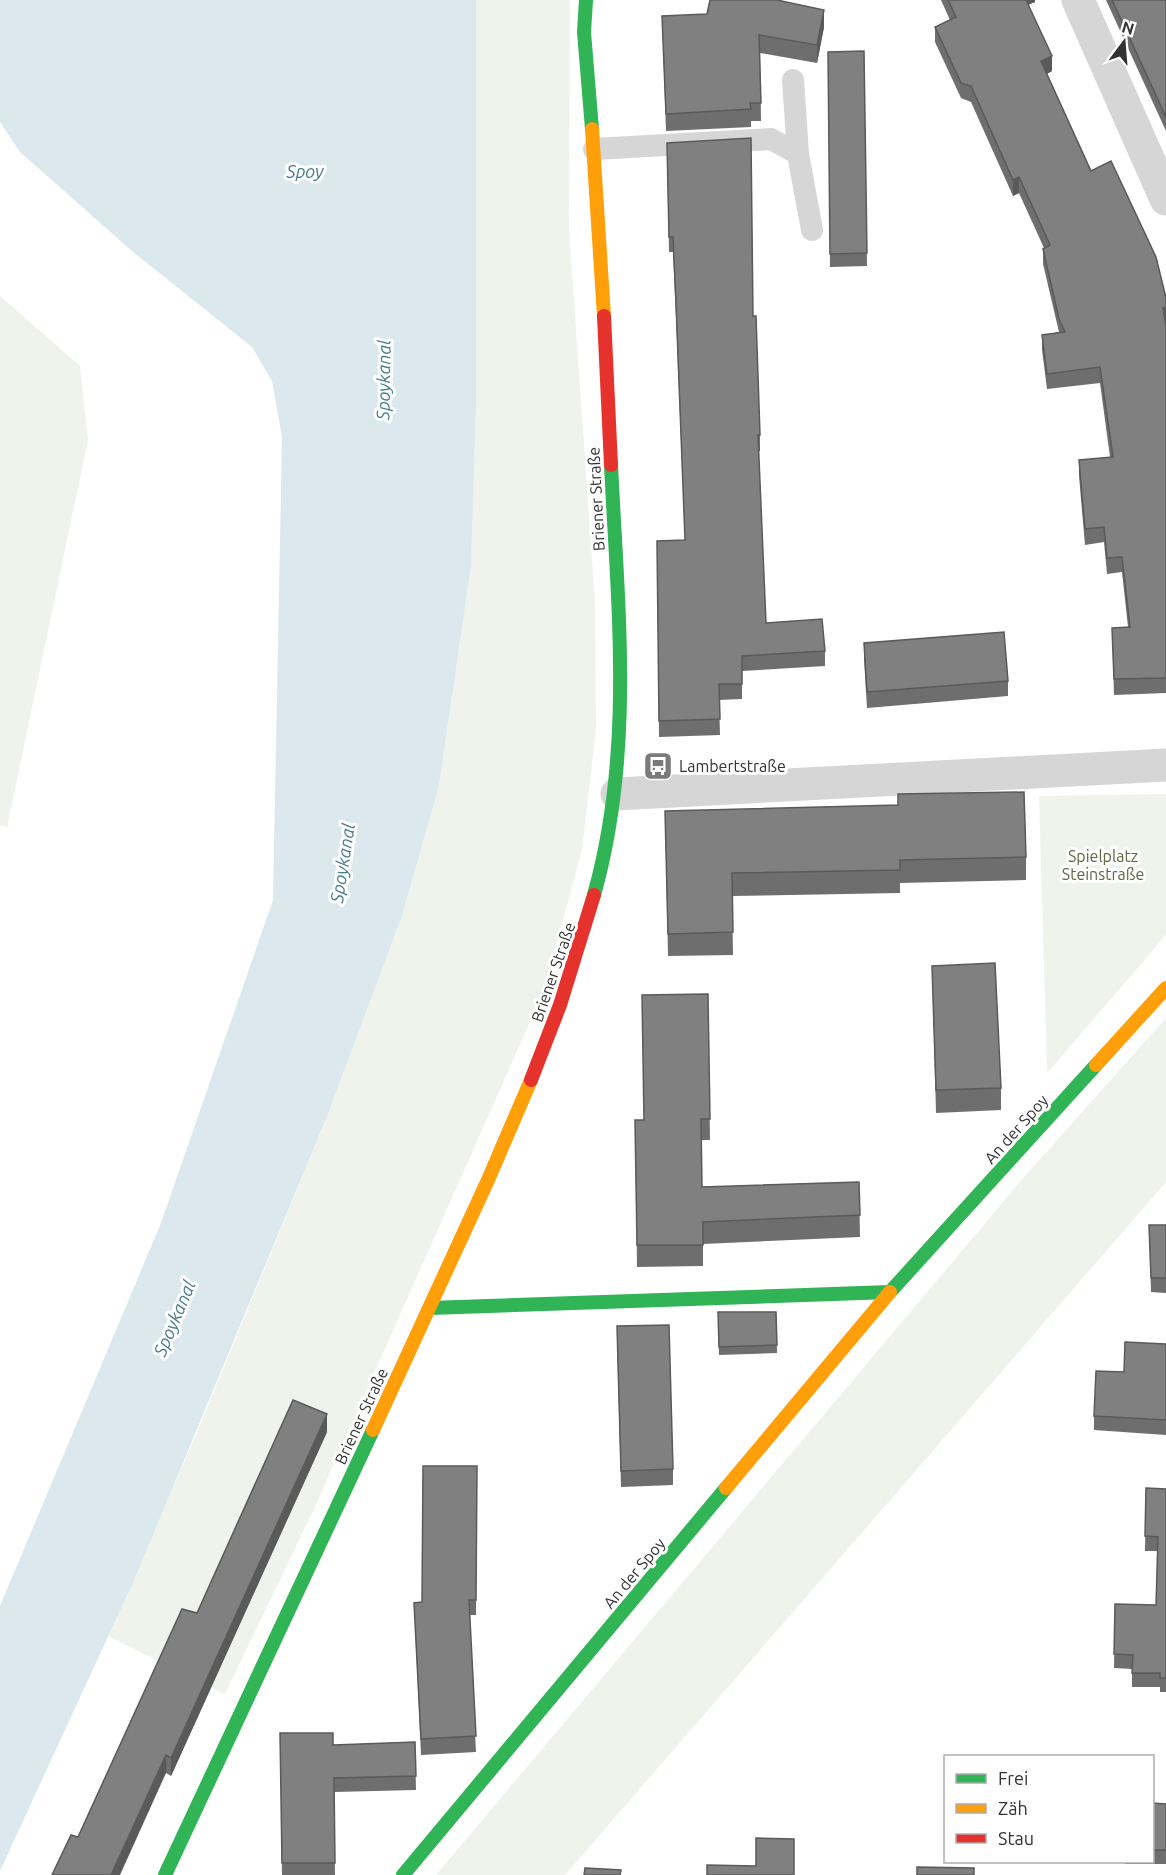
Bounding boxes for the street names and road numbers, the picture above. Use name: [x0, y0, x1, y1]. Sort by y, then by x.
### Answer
street label: Briener Straße: [584, 447, 608, 551]
street label: Briener Straße: [528, 920, 578, 1024]
street label: An der Spoy: [981, 1091, 1052, 1167]
street label: Briener Straße: [331, 1365, 391, 1467]
street label: An der Spoy: [599, 1534, 669, 1612]

